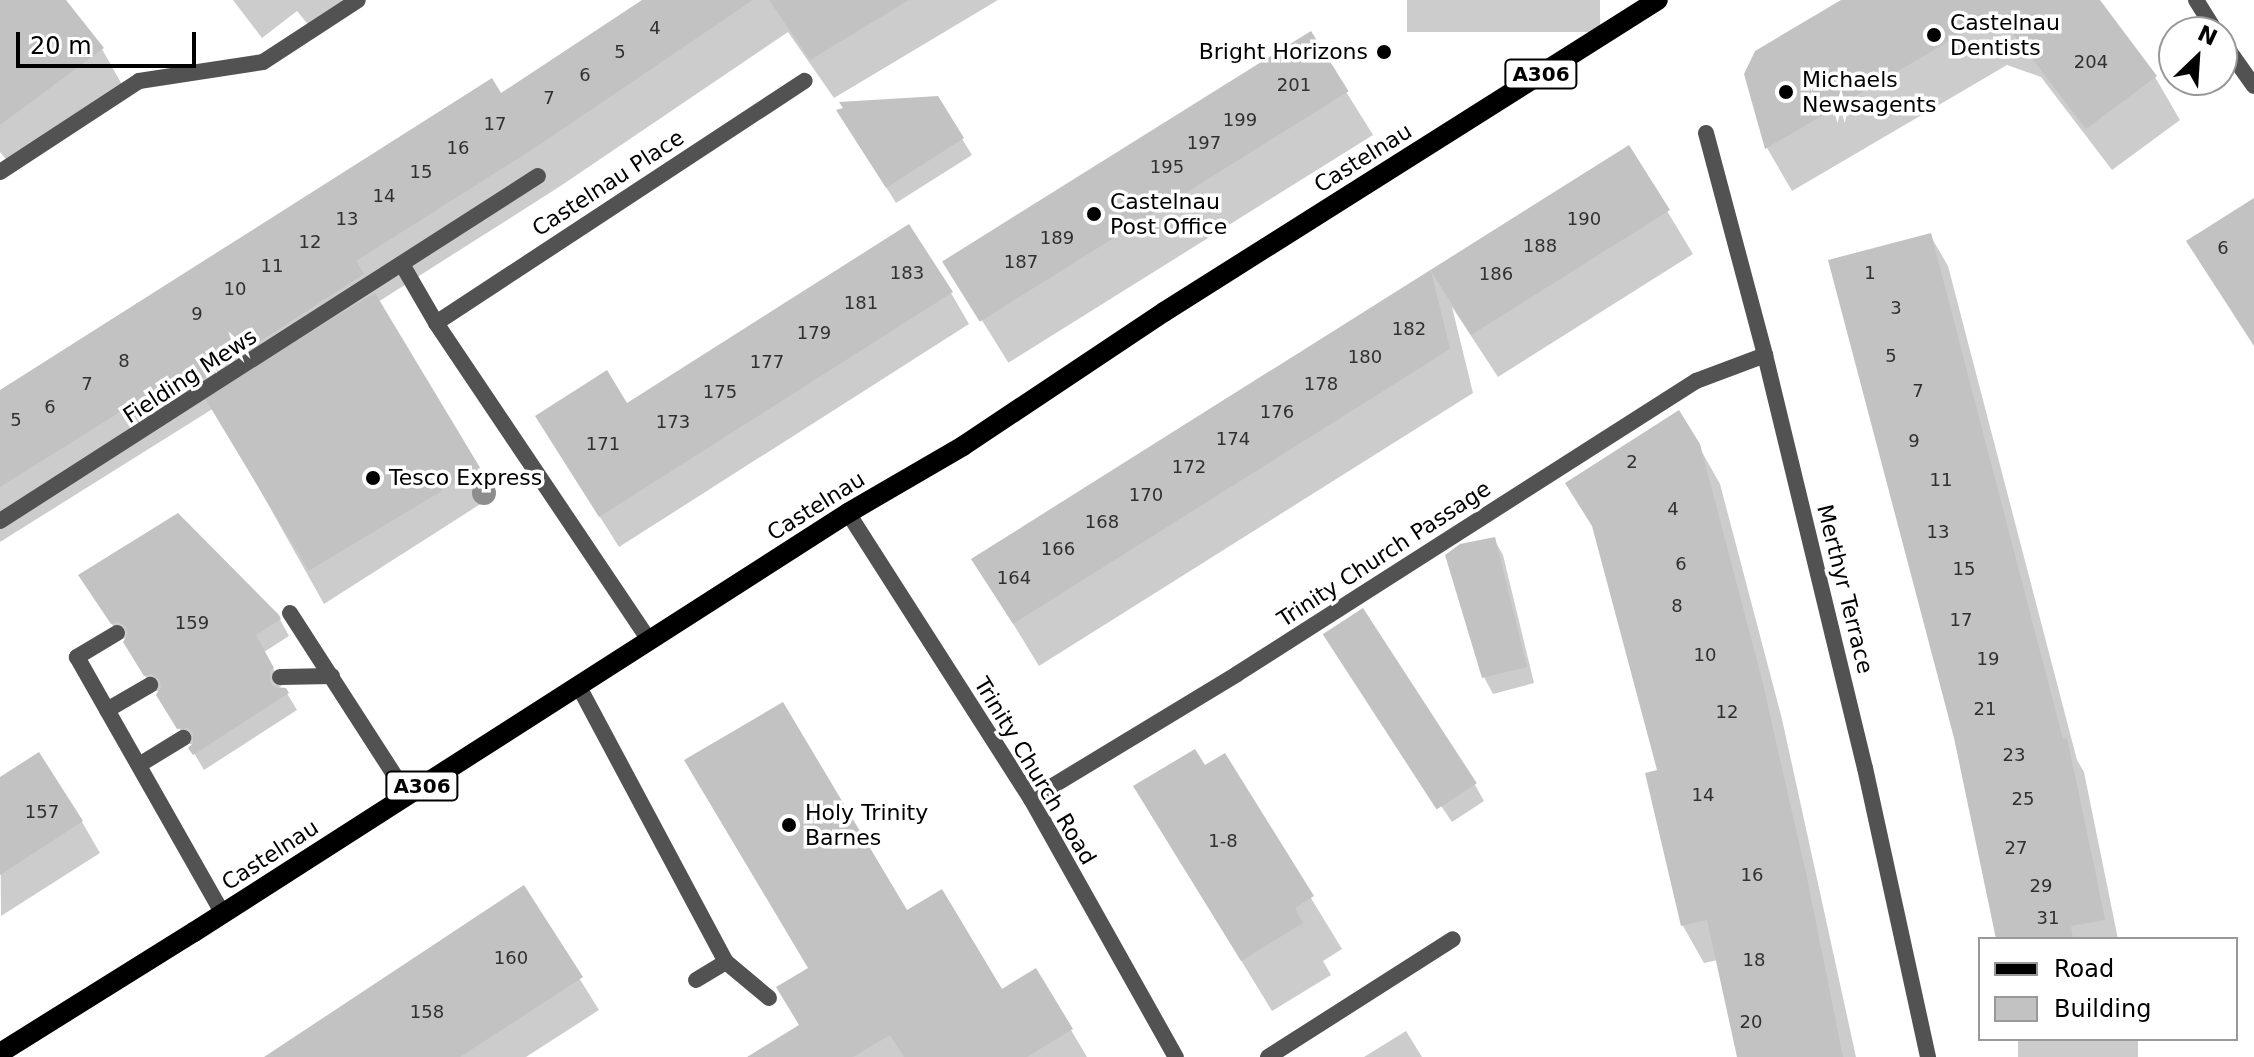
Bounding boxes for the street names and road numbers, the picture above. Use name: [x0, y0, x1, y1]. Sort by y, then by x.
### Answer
road number: A306: [1503, 58, 1579, 90]
street label: Castelnau: [1309, 118, 1417, 198]
street label: Castelnau Place: [527, 124, 689, 242]
street label: Fielding Mews: [118, 323, 262, 429]
street label: Castelnau: [762, 466, 870, 546]
street label: Trinity Church Passage: [1273, 475, 1495, 633]
street label: Merthyr Terrace: [1811, 502, 1879, 676]
street label: Trinity Church Road: [969, 672, 1101, 870]
road number: A306: [384, 770, 460, 802]
street label: Castelnau: [217, 814, 323, 896]

